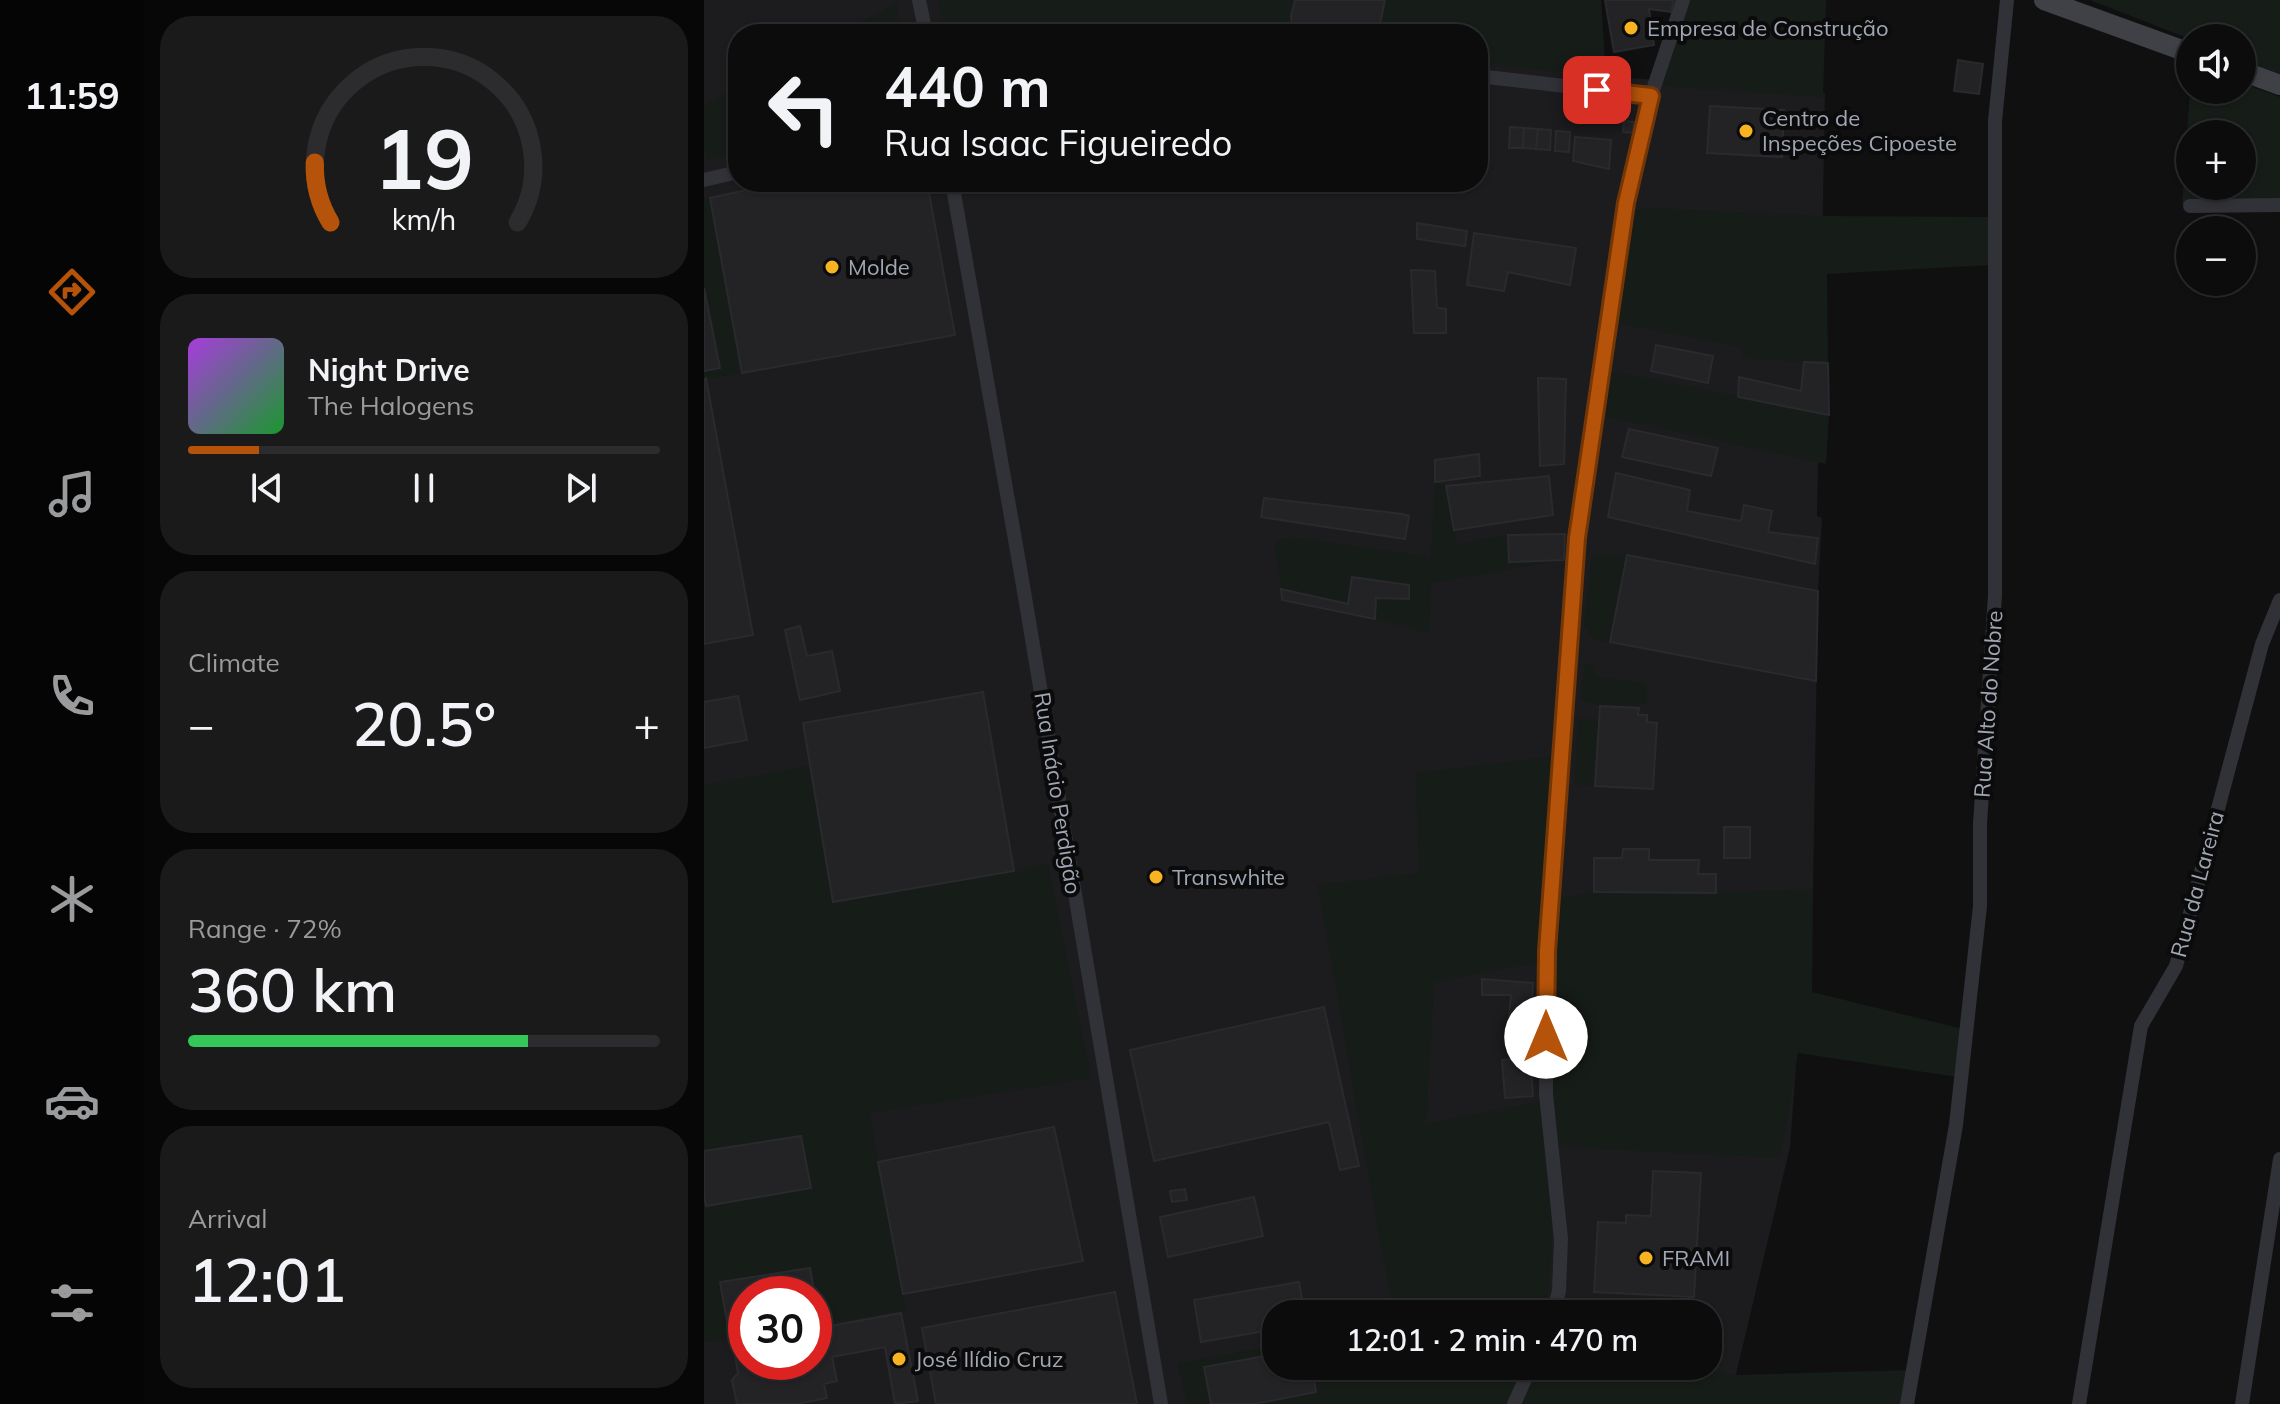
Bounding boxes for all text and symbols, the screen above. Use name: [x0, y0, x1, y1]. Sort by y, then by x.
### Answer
place label: Empresa de Construção: [1647, 14, 1889, 42]
marker: Empresa de Construção: [1622, 19, 1640, 37]
map controls: [2176, 24, 2256, 296]
button: sound: [2176, 24, 2256, 104]
text: 440 m: [884, 51, 1051, 121]
icon: left: [752, 56, 856, 160]
pin: [1563, 56, 1631, 124]
icon: arrive: [1575, 68, 1619, 112]
text: 11:59: [24, 73, 120, 118]
text: 19: [374, 104, 474, 209]
place label: Centro de Inspeções Cipoeste: [1762, 104, 1957, 157]
text: Rua Isaac Figueiredo: [884, 120, 1232, 165]
button: +: [2176, 120, 2256, 200]
marker: Centro de Inspeções Cipoeste: [1737, 122, 1755, 140]
text: km/h: [392, 201, 456, 237]
button: −: [2176, 216, 2256, 296]
place label: Molde: [848, 253, 910, 281]
marker: Molde: [823, 258, 841, 276]
icon: directions: [44, 264, 100, 320]
text: Night Drive: [308, 351, 470, 389]
text: The Halogens: [308, 389, 474, 422]
icon: music: [44, 466, 100, 522]
icon: previous: [245, 466, 289, 510]
icon: pause: [402, 466, 446, 510]
icon: next: [559, 466, 603, 510]
street label: Rua Alto do Nobre: [1967, 609, 2009, 799]
text: Climate: [188, 646, 280, 679]
icon: phone: [44, 668, 100, 724]
text: 20.5°: [352, 686, 496, 761]
street label: Rua Inácio Perdigão: [1028, 690, 1088, 896]
text: −: [188, 697, 214, 752]
text: +: [634, 697, 660, 752]
street label: Rua da Lareira: [2164, 808, 2230, 960]
place label: Transwhite: [1172, 863, 1285, 891]
marker: Transwhite: [1147, 868, 1165, 886]
icon: climate: [44, 871, 100, 927]
text: Range · 72%: [188, 912, 342, 945]
text: 360 km: [188, 952, 397, 1027]
position arrow: [1504, 995, 1588, 1079]
icon: car: [44, 1073, 100, 1129]
text: Arrival: [188, 1202, 268, 1235]
text: 12:01: [188, 1242, 346, 1317]
place label: FRAMI: [1662, 1244, 1730, 1272]
marker: FRAMI: [1637, 1249, 1655, 1267]
icon: filters: [44, 1275, 100, 1331]
speed limit sign: 30: [728, 1276, 832, 1380]
text: 12:01 · 2 min · 470 m: [1346, 1321, 1638, 1359]
place label: José Ilídio Cruz: [915, 1345, 1063, 1373]
marker: José Ilídio Cruz: [890, 1350, 908, 1368]

